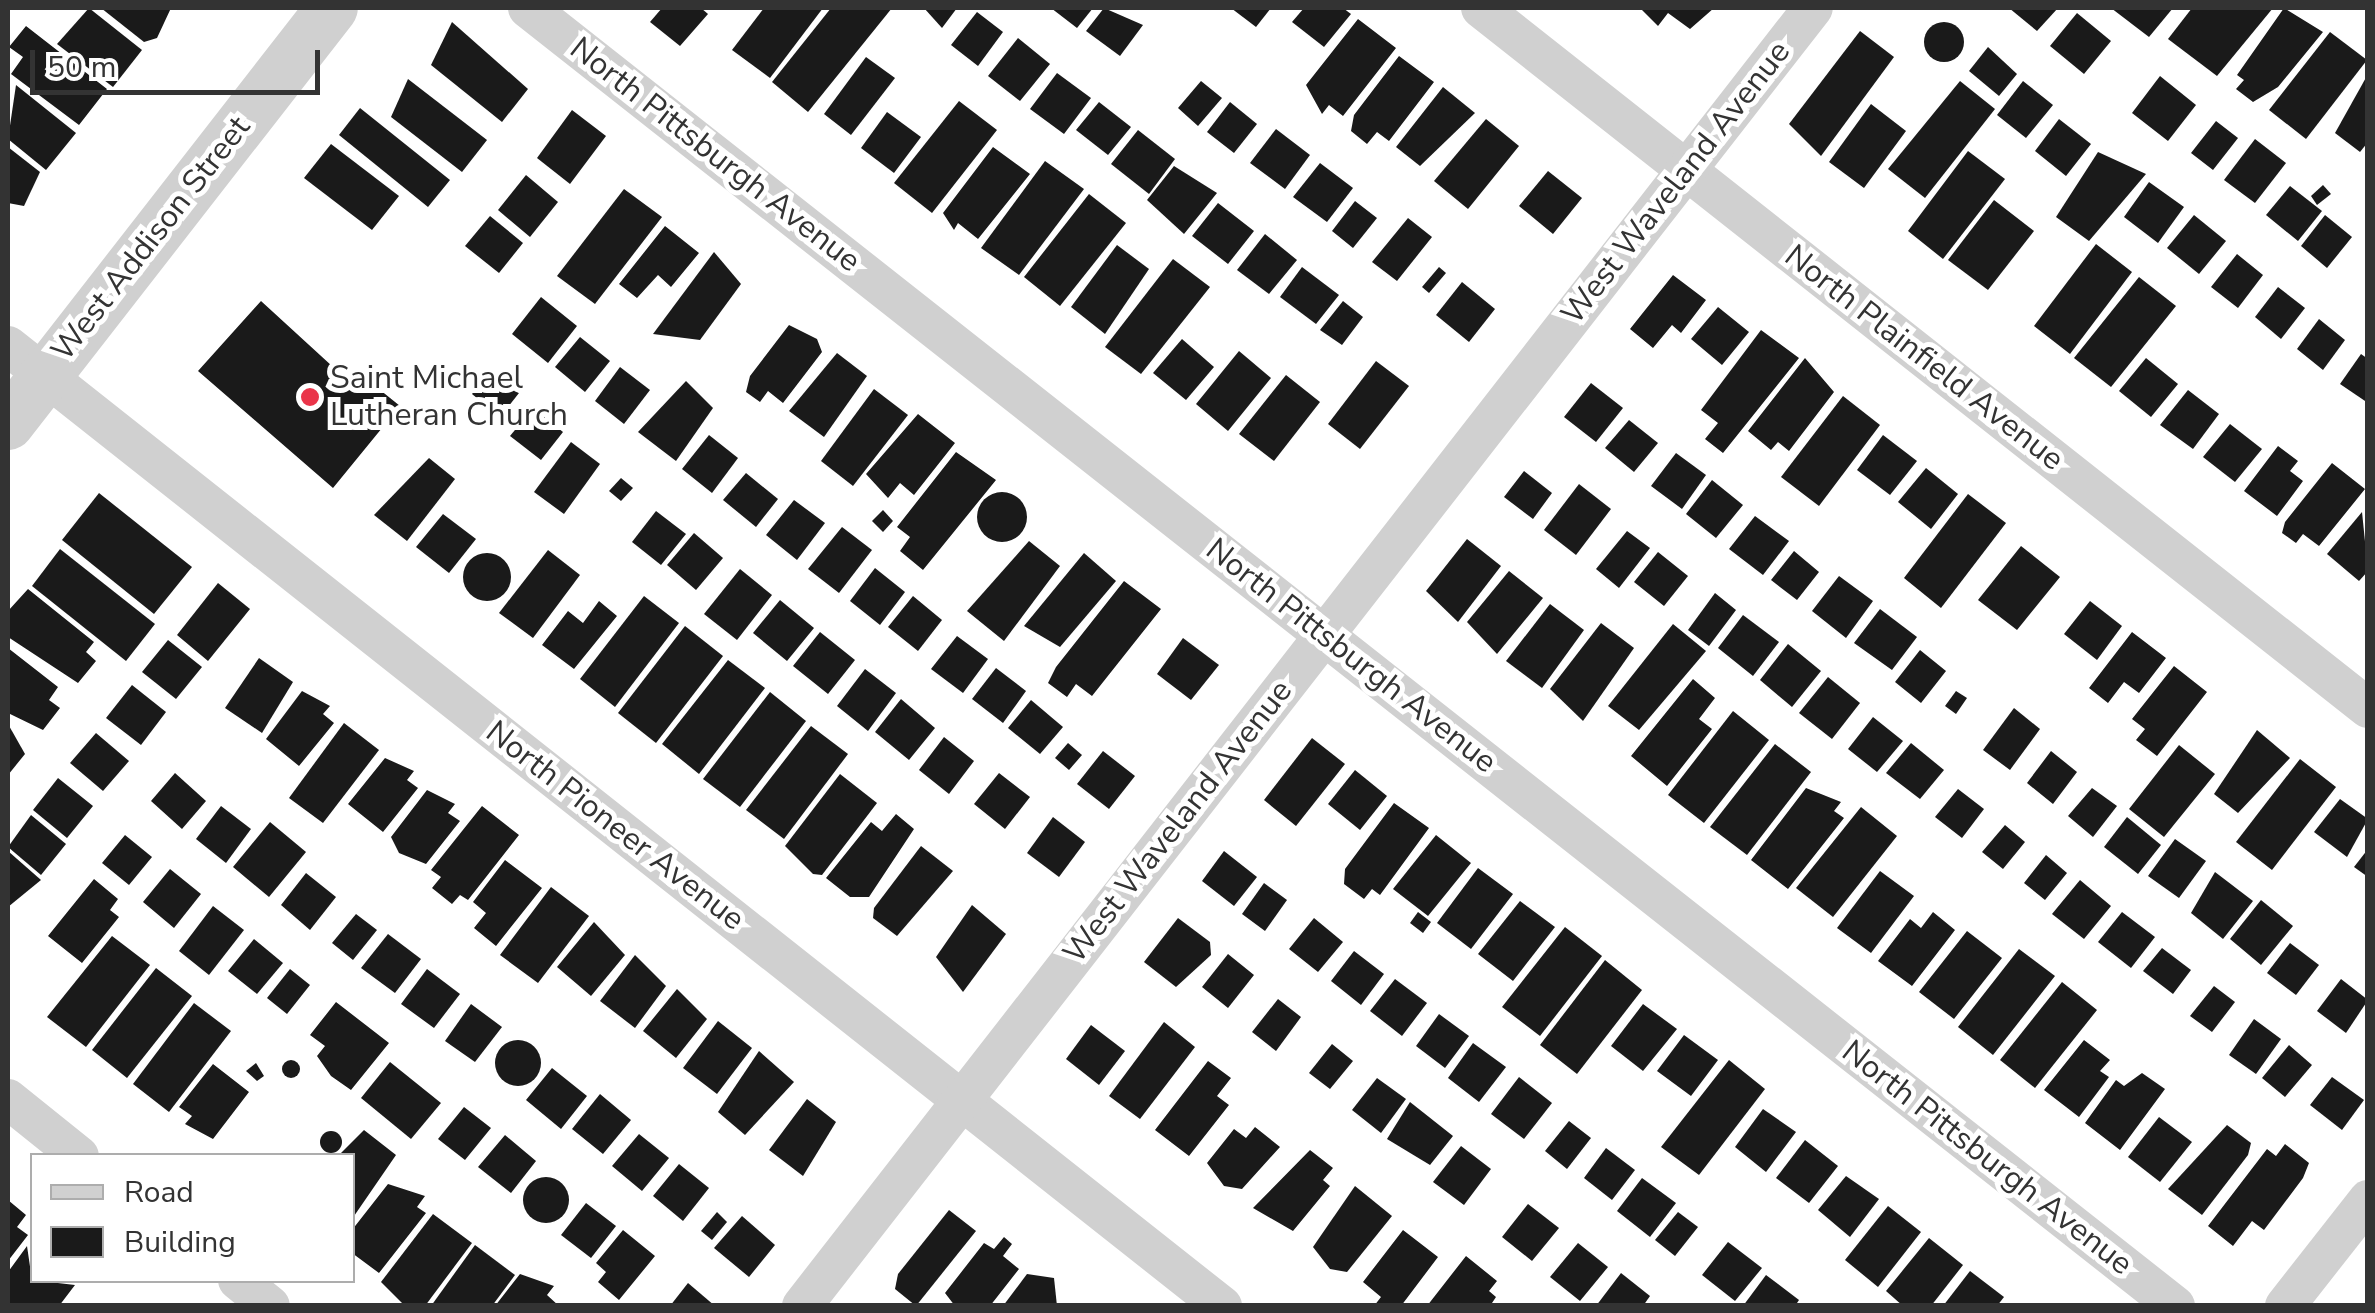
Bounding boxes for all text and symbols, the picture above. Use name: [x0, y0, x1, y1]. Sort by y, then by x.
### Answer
scale bar: [35, 30, 325, 92]
street label: North Pittsburgh Avenue: [562, 30, 868, 280]
street label: West Waveland Avenue: [1553, 34, 1799, 332]
text: 50 m: [47, 47, 116, 88]
street label: West Addison Street: [44, 109, 258, 369]
street label: North Plainfield Avenue: [1777, 237, 2071, 479]
place label: Saint Michael Lutheran Church: [330, 360, 568, 435]
marker: Saint Michael Lutheran Church: [299, 386, 321, 408]
street label: North Pittsburgh Avenue: [1198, 531, 1504, 781]
street label: West Waveland Avenue: [1055, 673, 1301, 971]
street label: North Pioneer Avenue: [478, 713, 752, 939]
street label: North Pittsburgh Avenue: [1834, 1033, 2140, 1283]
legend: [30, 1153, 355, 1283]
text: Road: [124, 1172, 194, 1213]
text: Building: [124, 1222, 236, 1263]

